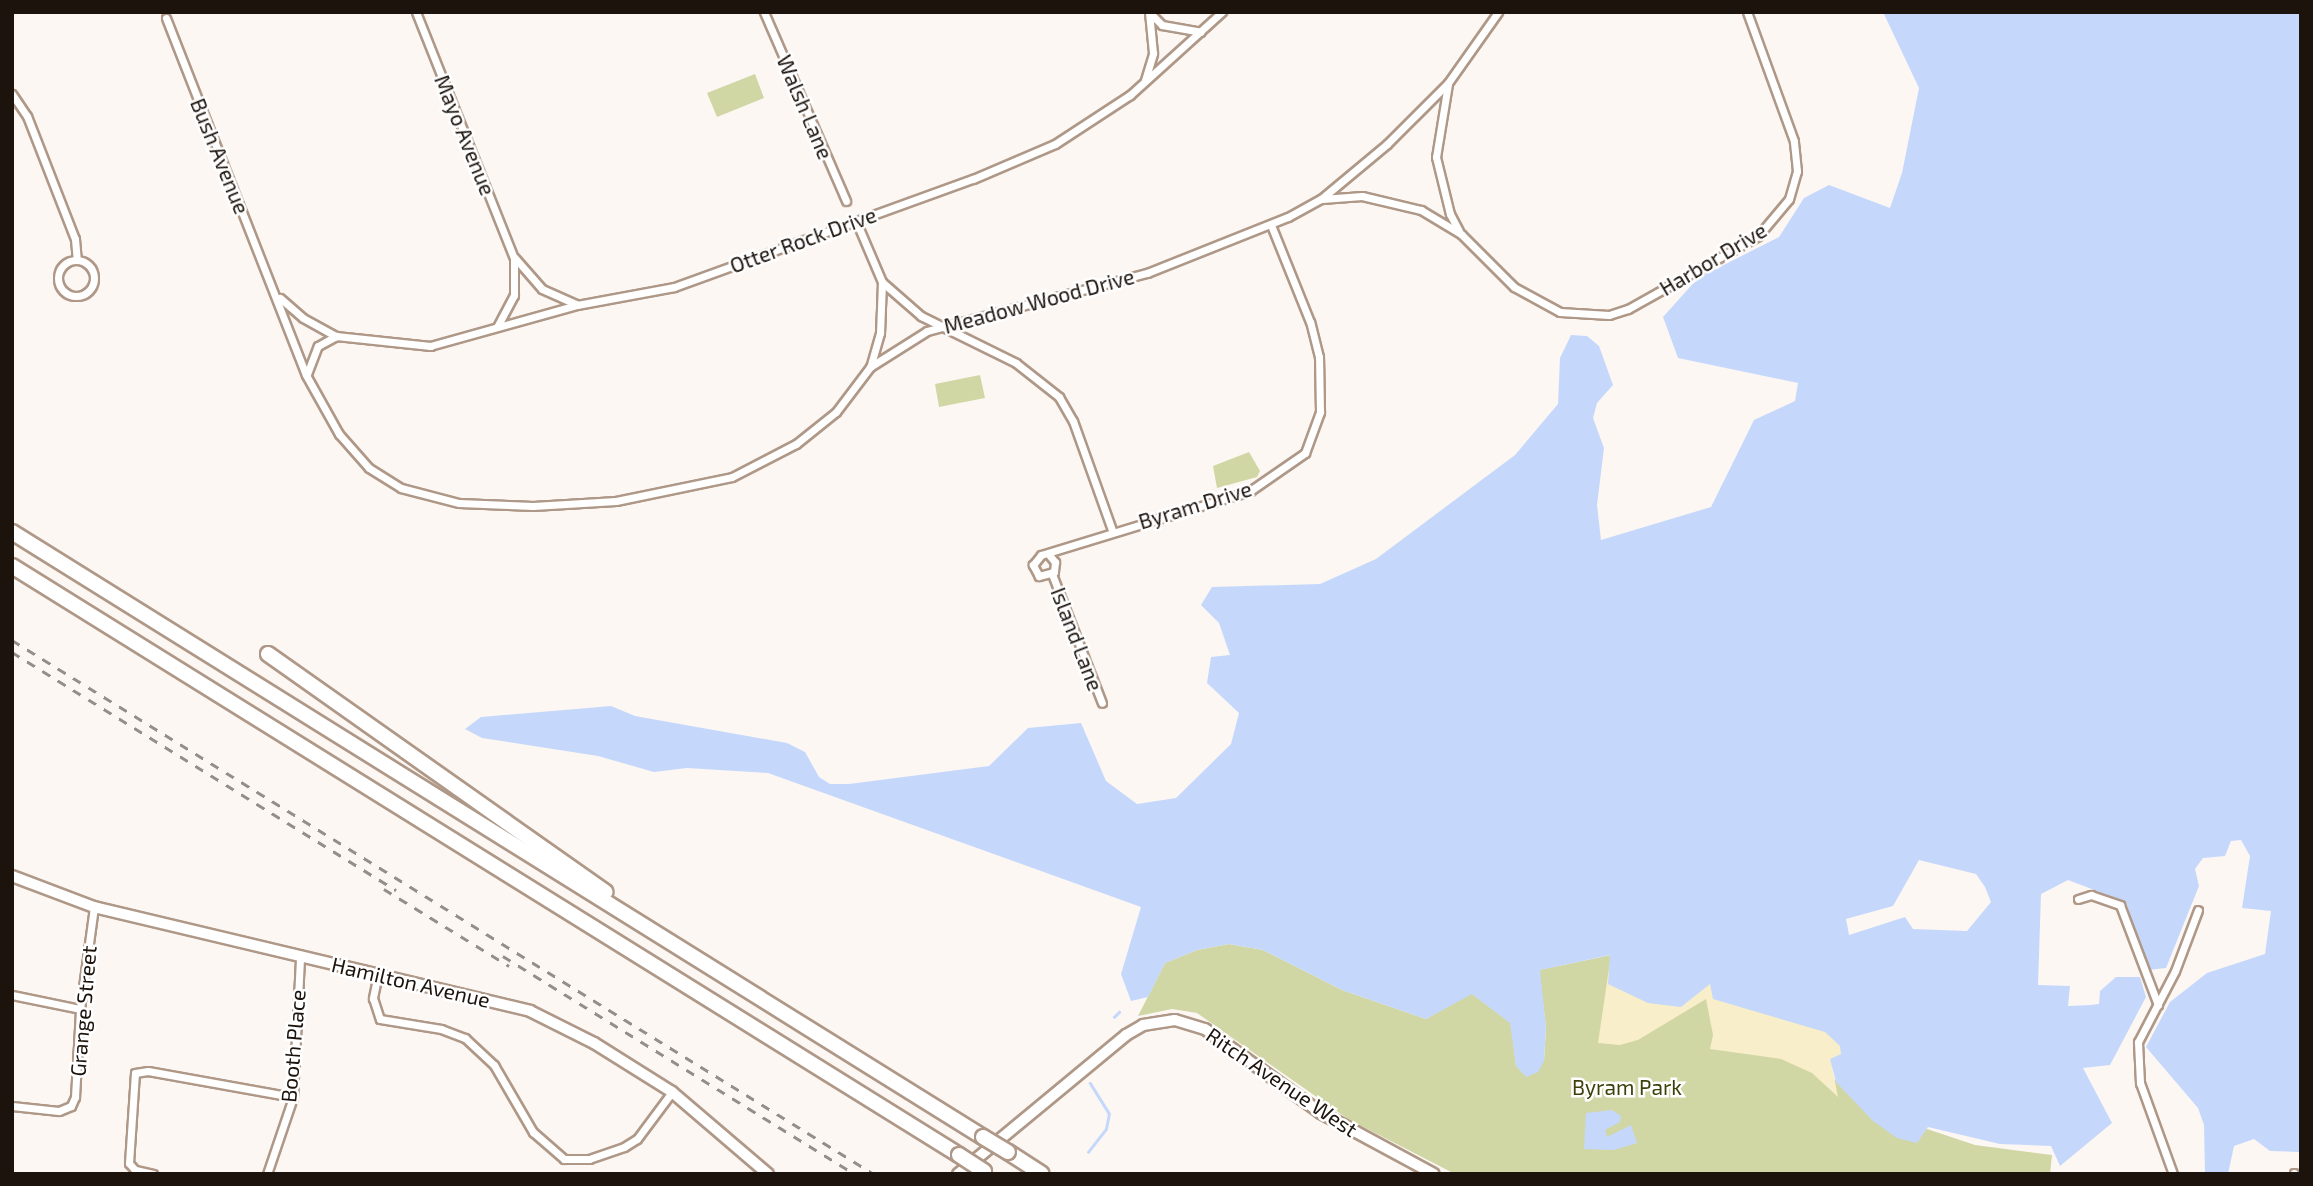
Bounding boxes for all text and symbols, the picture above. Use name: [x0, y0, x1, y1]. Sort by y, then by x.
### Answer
street label: Walsh Lane: [772, 51, 838, 163]
street label: Mayo Avenue: [429, 71, 501, 199]
street label: Bush Avenue: [185, 94, 255, 218]
street label: Otter Rock Drive: [726, 202, 880, 278]
street label: Harbor Drive: [1655, 217, 1771, 301]
street label: Meadow Wood Drive: [941, 263, 1137, 339]
street label: Byram Drive: [1135, 476, 1255, 534]
street label: Island Lane: [1046, 584, 1108, 694]
street label: Grange Street: [65, 945, 101, 1077]
street label: Hamilton Avenue: [329, 951, 493, 1013]
street label: Booth Place: [276, 988, 310, 1104]
street label: Ritch Avenue West: [1201, 1022, 1363, 1142]
park label: Byram Park: [1572, 1074, 1682, 1100]

